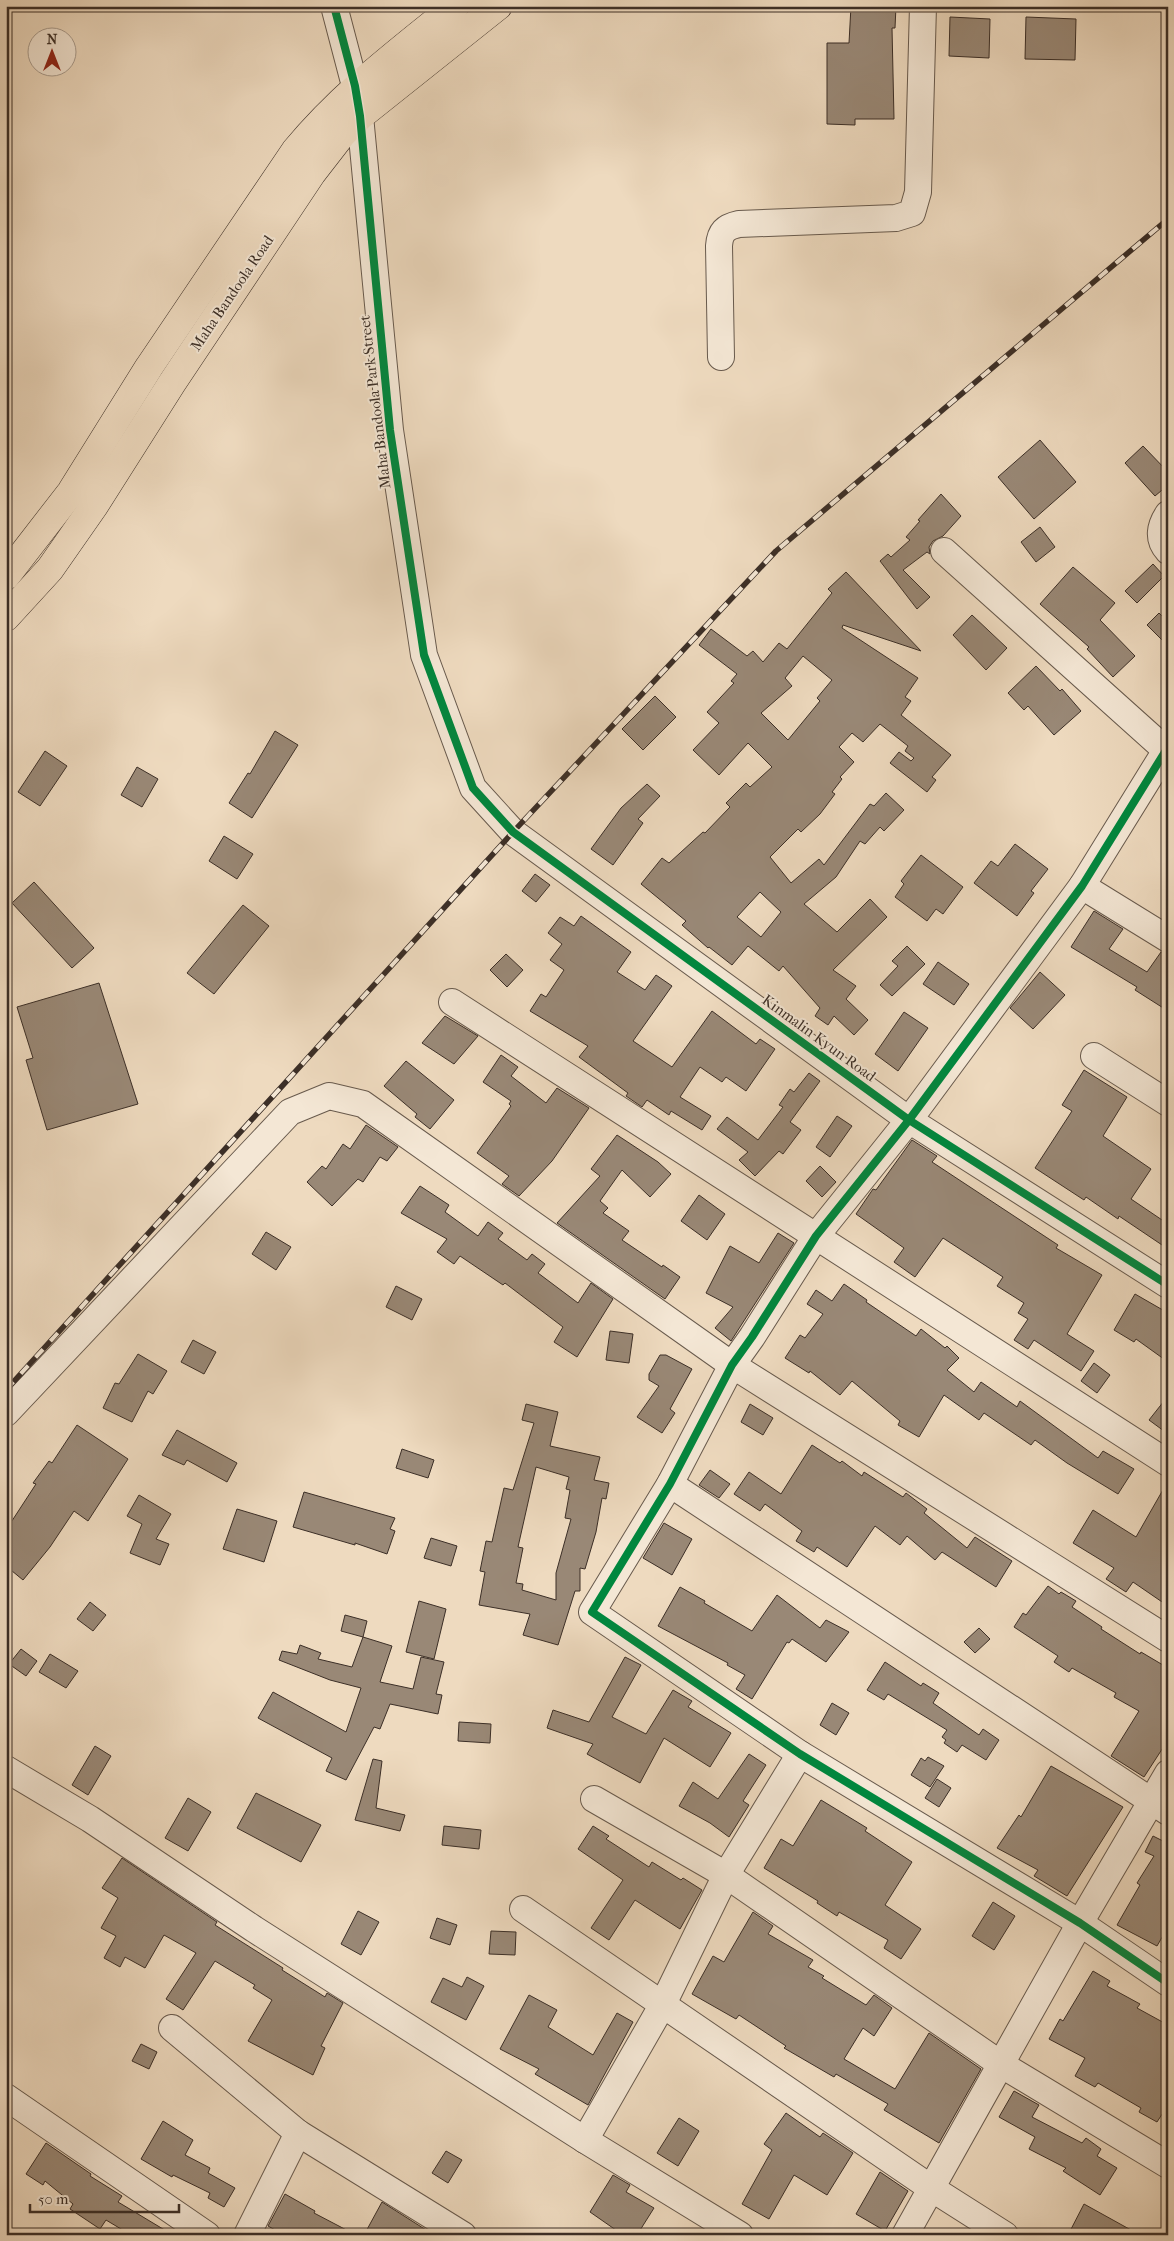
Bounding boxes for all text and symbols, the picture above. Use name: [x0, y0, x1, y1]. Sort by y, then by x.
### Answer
north arrow: [28, 28, 78, 78]
text: N: [47, 31, 58, 48]
street label: Maha Bandoola Road: [187, 231, 278, 354]
street label: Maha Bandoola Park Street: [355, 314, 395, 490]
street label: Kinmalin Kyun Road: [759, 991, 880, 1086]
scale bar: [30, 2181, 179, 2213]
text: 50 m: [38, 2190, 69, 2208]

